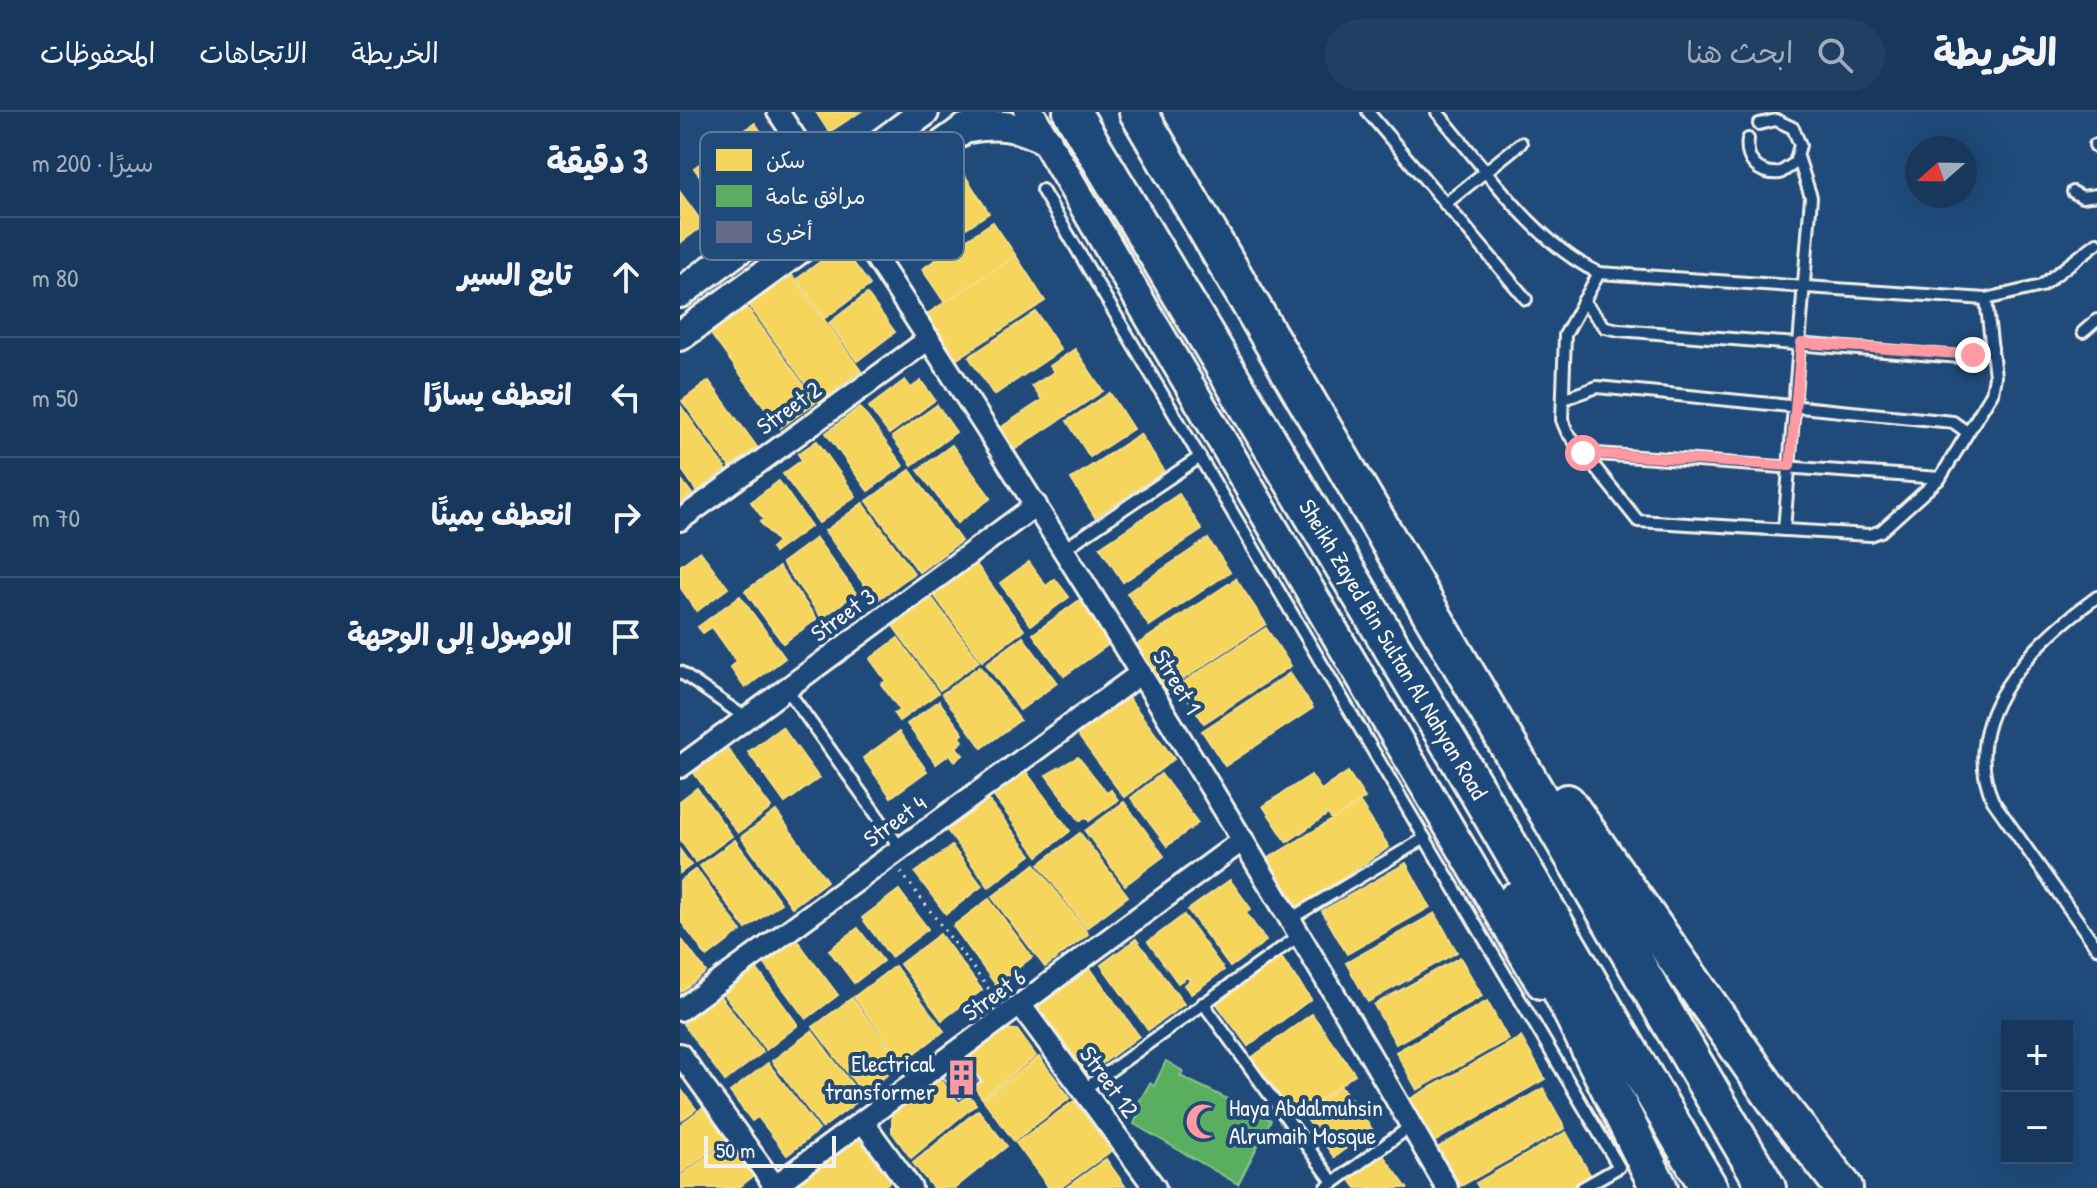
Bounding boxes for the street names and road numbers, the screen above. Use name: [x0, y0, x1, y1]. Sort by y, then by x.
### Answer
street label: Street 2: [750, 373, 827, 441]
street label: Sheikh Zayed Bin Sultan Al Nahyan Road: [1292, 493, 1496, 805]
street label: Street 3: [804, 580, 881, 648]
street label: Street 1: [1146, 643, 1210, 720]
street label: Street 4: [857, 787, 932, 854]
street label: Street 6: [955, 960, 1032, 1028]
street label: Street 12: [1073, 1039, 1147, 1124]

